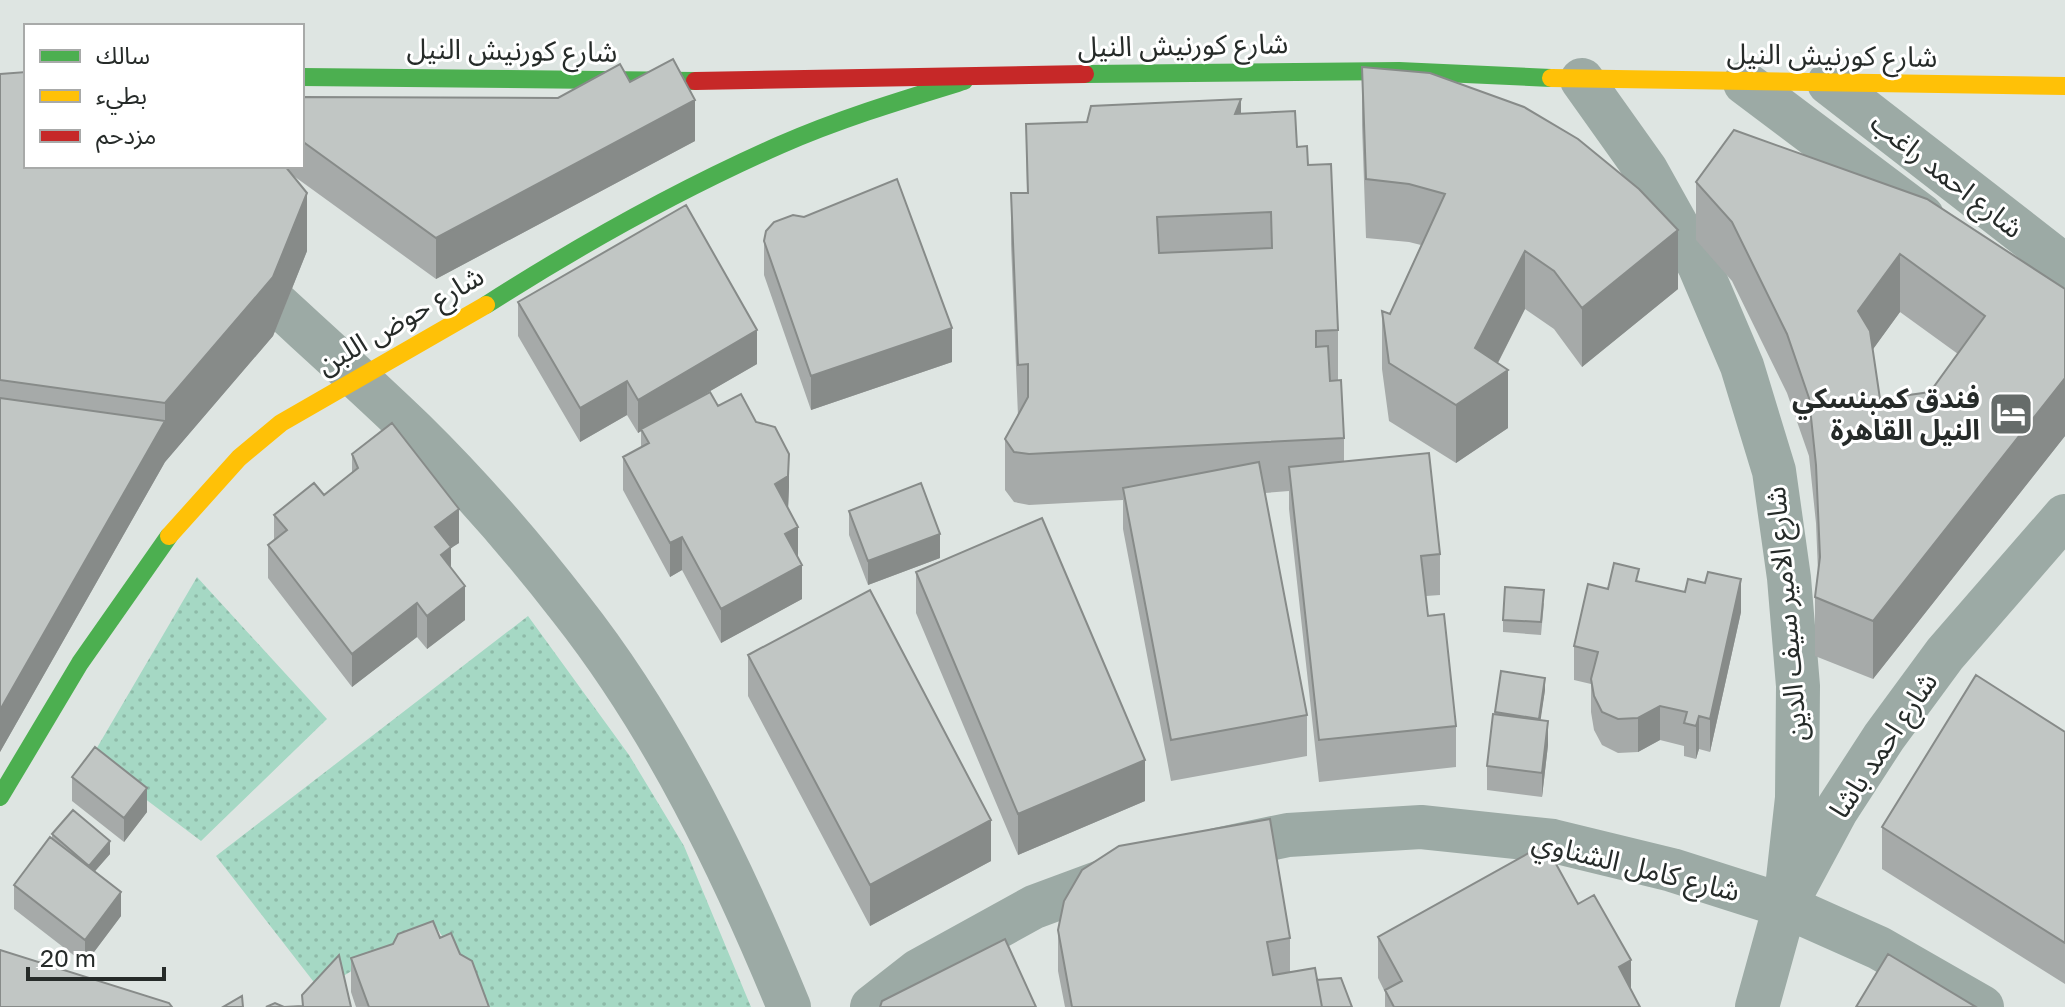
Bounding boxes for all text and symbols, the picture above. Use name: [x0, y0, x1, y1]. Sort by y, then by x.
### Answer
legend: [24, 24, 304, 168]
street label: شارع كورنيش النيل: [1077, 26, 1289, 68]
street label: شارع كورنيش النيل: [406, 31, 618, 73]
street label: شارع كورنيش النيل: [1726, 36, 1938, 78]
text: سالك: [96, 40, 150, 69]
text: بطيء: [96, 80, 147, 115]
street label: شارع احمد راغب: [1862, 105, 2030, 248]
text: مزدحم: [96, 120, 156, 153]
street label: شارع حوض اللبن: [310, 258, 492, 385]
place label: فندق كمبنسكي النيل القاهرة: [1792, 381, 1980, 447]
hotel icon: فندق كمبنسكي النيل القاهرة: [1987, 390, 2035, 438]
street label: شارع الامير سيف الدين: [1758, 485, 1818, 743]
street label: شارع احمد باشا: [1822, 666, 1948, 827]
street label: شارع كامل الشناوي: [1528, 824, 1743, 913]
scale bar: [28, 931, 164, 981]
text: 20 m: [40, 943, 96, 972]

